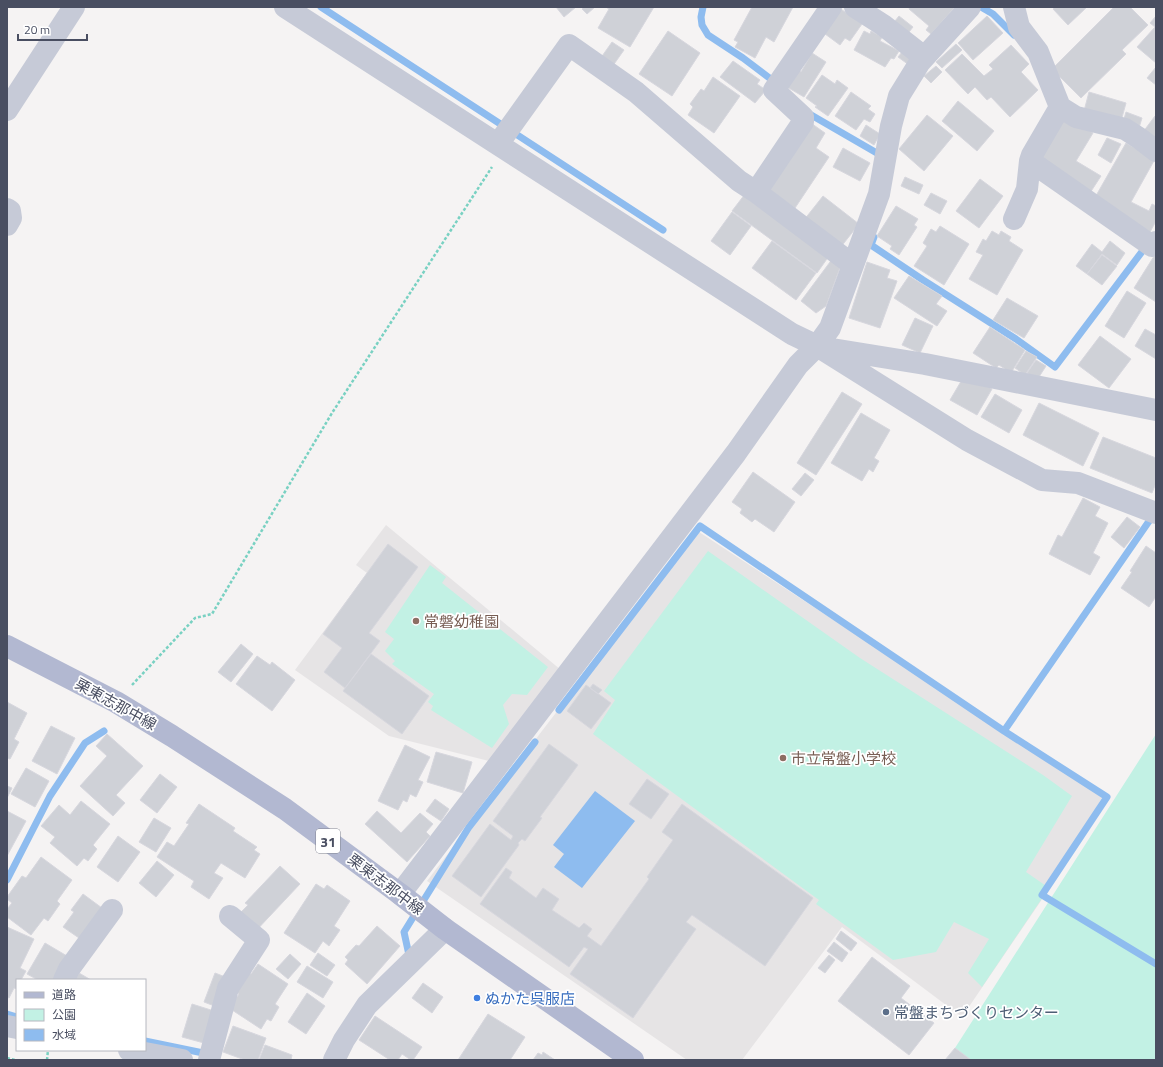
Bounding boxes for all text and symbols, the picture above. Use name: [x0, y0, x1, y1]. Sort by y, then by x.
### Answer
scale bar: [18, 16, 87, 42]
text: 20 m: [24, 20, 50, 39]
place label: 常磐幼稚園: [424, 610, 499, 633]
marker: 常磐幼稚園: [411, 616, 421, 626]
street label: 栗東志那中線: [71, 672, 161, 736]
place label: 市立常盤小学校: [791, 747, 896, 770]
marker: 市立常盤小学校: [778, 753, 788, 763]
road number: 31: [316, 829, 340, 853]
street label: 栗東志那中線: [343, 848, 429, 920]
legend: [16, 979, 146, 1051]
text: 道路: [52, 985, 76, 1004]
place label: ぬかた呉服店: [485, 987, 575, 1010]
marker: ぬかた呉服店: [472, 993, 482, 1003]
place label: 常盤まちづくりセンター: [894, 1001, 1059, 1024]
text: 公園: [52, 1005, 76, 1024]
marker: 常盤まちづくりセンター: [881, 1007, 891, 1017]
text: 水域: [52, 1025, 76, 1044]

